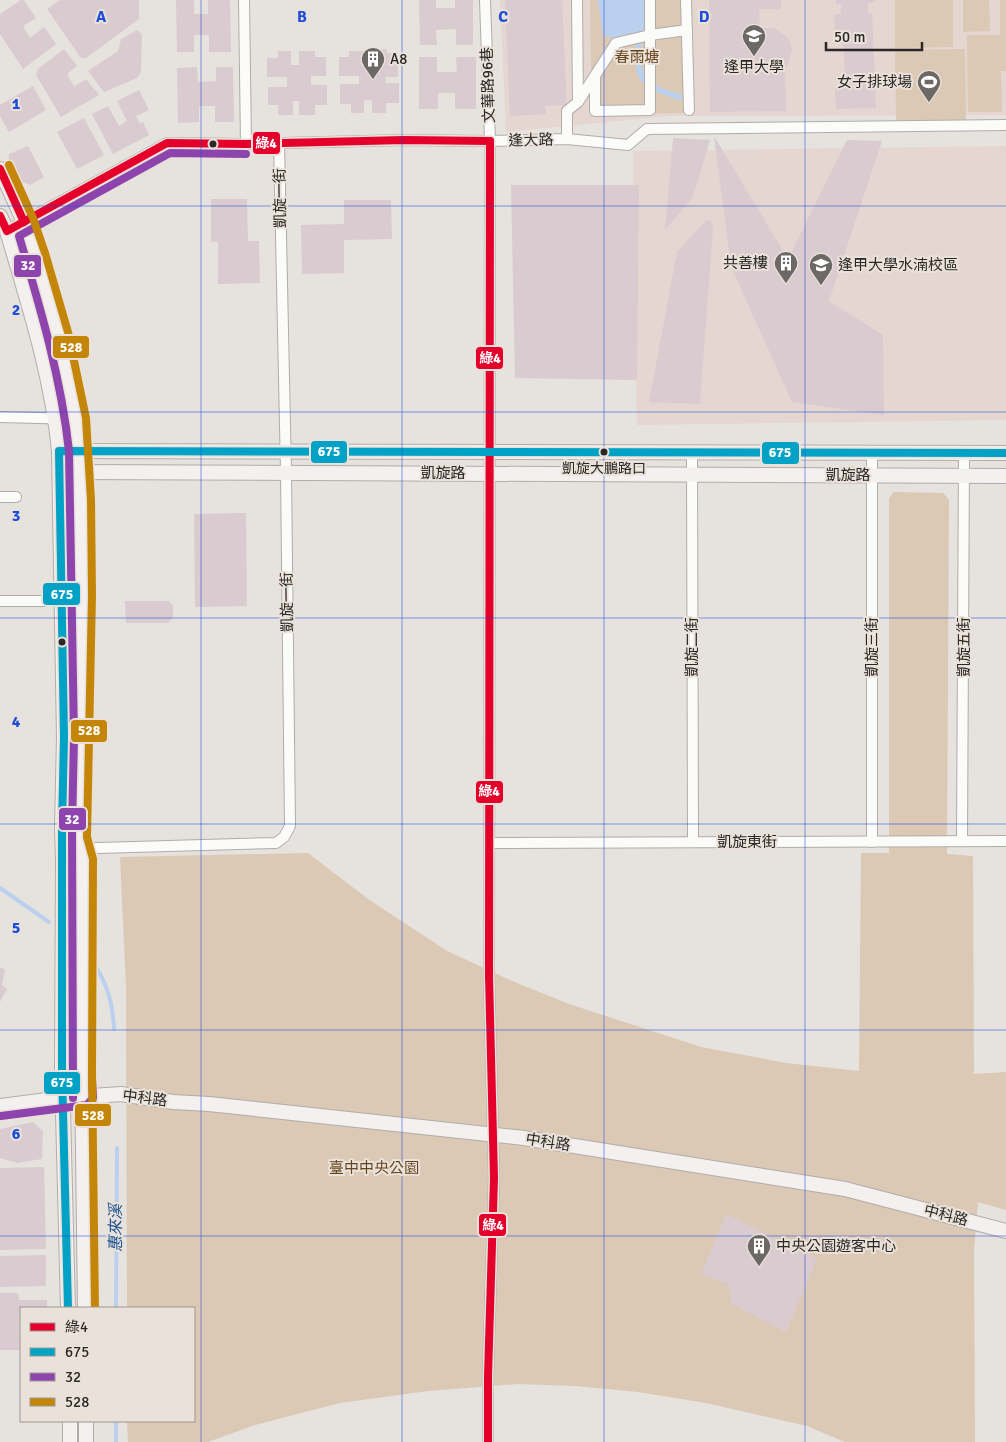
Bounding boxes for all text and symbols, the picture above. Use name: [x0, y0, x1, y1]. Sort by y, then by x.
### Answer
text: A: [96, 7, 107, 27]
text: B: [297, 7, 307, 27]
text: C: [498, 7, 508, 27]
text: D: [699, 7, 710, 27]
scale bar: [826, 20, 922, 52]
school or university icon: 逢甲大學: [741, 23, 767, 57]
text: 50 m: [834, 28, 865, 46]
building icon: A8: [360, 46, 386, 80]
street label: 文華路96巷: [478, 47, 498, 123]
park label: 春雨塘: [614, 48, 660, 66]
place label: A8: [390, 50, 407, 68]
place label: 逢甲大學: [724, 58, 784, 76]
sports icon: 女子排球場: [916, 69, 942, 103]
place label: 女子排球場: [837, 73, 912, 91]
text: 1: [12, 94, 21, 114]
line badge: 綠4: [252, 131, 281, 155]
street label: 逢大路: [508, 131, 554, 149]
text: 綠4: [255, 135, 277, 152]
unlabelled marker: [208, 139, 218, 149]
street label: 凱旋一街: [270, 168, 290, 228]
building icon: 共善樓: [773, 250, 799, 284]
school or university icon: 逢甲大學水湳校區: [808, 252, 834, 286]
line badge: 32: [13, 254, 42, 278]
place label: 共善樓: [723, 254, 768, 272]
place label: 逢甲大學水湳校區: [838, 256, 958, 274]
text: 32: [20, 257, 36, 274]
text: 2: [12, 300, 20, 320]
line badge: 528: [52, 335, 90, 359]
text: 528: [60, 339, 83, 356]
line badge: 綠4: [475, 346, 504, 370]
text: 綠4: [479, 350, 501, 367]
line badge: 675: [310, 440, 348, 464]
line badge: 675: [761, 441, 800, 465]
text: 675: [318, 443, 340, 460]
text: 675: [769, 444, 791, 461]
marker: 凱旋大鵬路口: [599, 447, 609, 457]
place label: 凱旋大鵬路口: [562, 460, 646, 477]
street label: 凱旋路: [420, 464, 466, 482]
street label: 凱旋路: [825, 466, 871, 484]
text: 3: [12, 506, 20, 526]
street label: 凱旋一街: [277, 572, 297, 632]
line badge: 675: [42, 582, 81, 606]
text: 675: [51, 586, 73, 603]
street label: 凱旋二街: [683, 617, 701, 677]
street label: 凱旋三街: [863, 617, 881, 677]
street label: 凱旋五街: [955, 617, 973, 677]
unlabelled marker: [57, 637, 67, 647]
text: 4: [12, 712, 21, 732]
line badge: 528: [70, 719, 108, 743]
text: 528: [78, 722, 101, 739]
line badge: 綠4: [475, 780, 504, 804]
text: 綠4: [478, 783, 500, 800]
line badge: 32: [58, 807, 87, 831]
text: 32: [64, 811, 80, 828]
street label: 凱旋東街: [717, 833, 777, 851]
text: 5: [12, 918, 20, 938]
line badge: 675: [43, 1071, 81, 1095]
text: 675: [51, 1074, 73, 1091]
street label: 中科路: [122, 1086, 168, 1110]
line badge: 528: [74, 1103, 112, 1127]
text: 528: [82, 1107, 105, 1124]
text: 6: [12, 1124, 21, 1144]
street label: 中科路: [524, 1130, 572, 1154]
park label: 臺中中央公園: [329, 1159, 419, 1177]
street label: 中科路: [922, 1201, 970, 1229]
water label: 惠來溪: [106, 1202, 126, 1252]
line badge: 綠4: [478, 1213, 507, 1237]
text: 綠4: [482, 1217, 504, 1234]
building icon: 中央公園遊客中心: [746, 1233, 772, 1267]
place label: 中央公園遊客中心: [776, 1237, 896, 1255]
legend: [20, 1307, 195, 1422]
text: 綠4: [65, 1318, 88, 1336]
text: 675: [65, 1343, 89, 1361]
text: 32: [65, 1368, 81, 1386]
text: 528: [65, 1393, 89, 1411]

